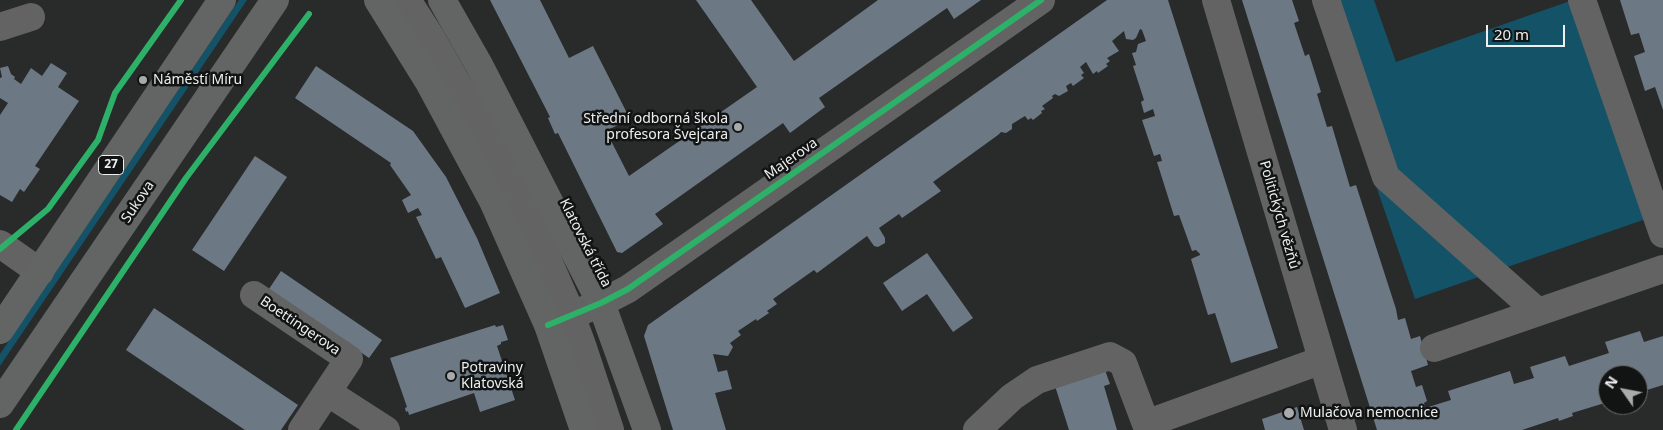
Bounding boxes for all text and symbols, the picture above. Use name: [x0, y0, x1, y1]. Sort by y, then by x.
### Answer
scale bar: [1488, 15, 1567, 47]
text: 20 m: [1494, 24, 1529, 44]
place label: Náměstí Míru: [153, 72, 242, 88]
marker: Náměstí Míru: [137, 74, 149, 86]
place label: Střední odborná škola profesora Švejcara: [583, 111, 728, 144]
marker: Střední odborná škola profesora Švejcara: [732, 121, 744, 133]
street label: Majerova: [761, 135, 821, 183]
road number: 27: [98, 156, 124, 174]
street label: Politických vězňů: [1255, 159, 1303, 271]
street label: Sukova: [118, 178, 158, 226]
street label: Klatovská třída: [555, 196, 615, 290]
street label: Boettingerova: [257, 293, 343, 359]
place label: Potraviny Klatovská: [461, 360, 524, 392]
north arrow: [1598, 365, 1648, 415]
marker: Potraviny Klatovská: [445, 370, 457, 382]
text: N: [1600, 372, 1622, 392]
place label: Mulačova nemocnice: [1300, 405, 1438, 421]
marker: Mulačova nemocnice: [1282, 406, 1296, 420]

